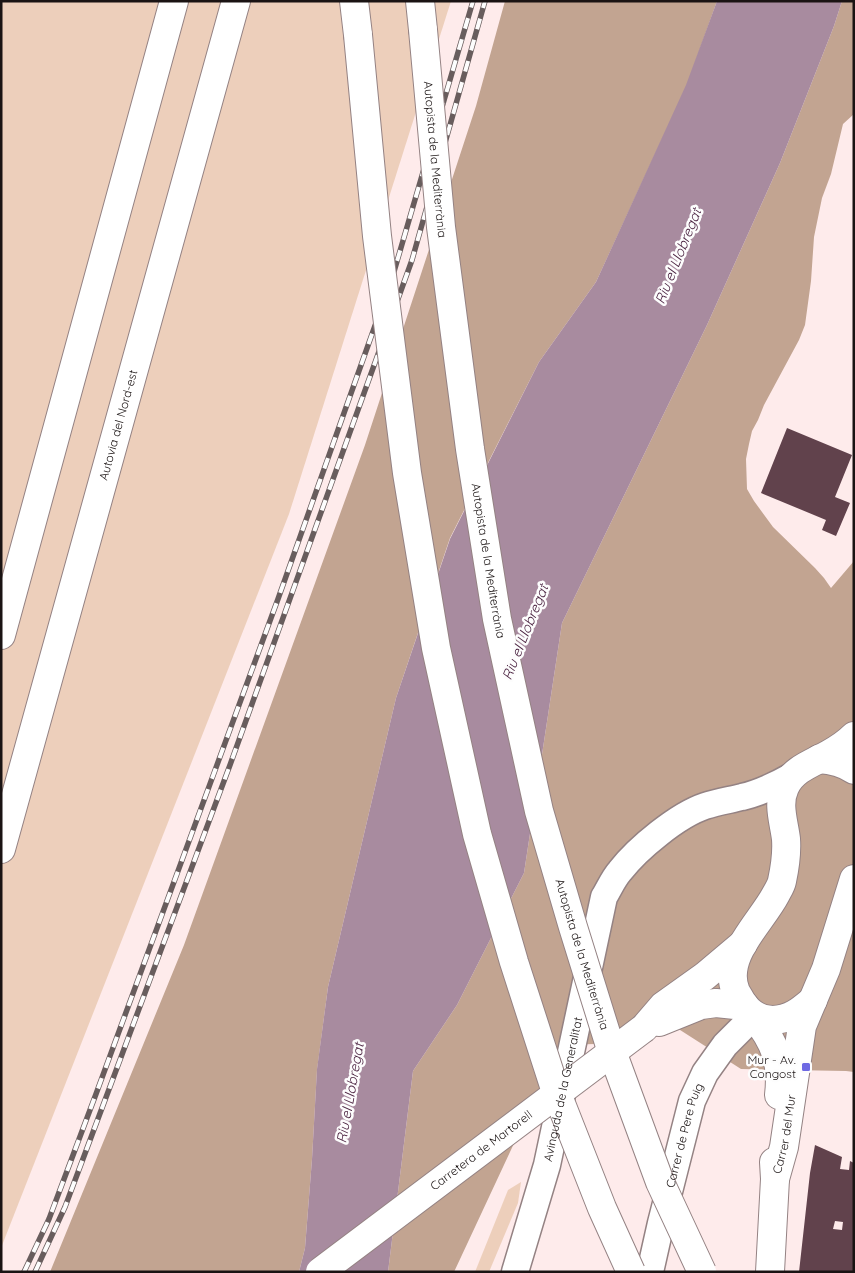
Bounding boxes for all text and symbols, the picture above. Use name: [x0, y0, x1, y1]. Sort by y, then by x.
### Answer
street label: Autopista de la Mediterrània: [421, 80, 450, 239]
water label: Riu el Llobregat: [651, 204, 706, 306]
street label: Autovia del Nord-est: [96, 368, 140, 482]
street label: Autopista de la Mediterrània: [469, 482, 509, 640]
water label: Riu el Llobregat: [498, 580, 553, 682]
street label: Autopista de la Mediterrània: [552, 877, 612, 1032]
street label: Avinguda de la Generalitat: [540, 1016, 585, 1163]
water label: Riu el Llobregat: [332, 1039, 368, 1144]
place label: Mur - Av. Congost: [747, 1052, 796, 1081]
marker: Mur - Av. Congost: [800, 1061, 812, 1073]
street label: Carrer de Pere Puig: [662, 1080, 706, 1189]
street label: Carrer del Mur: [769, 1093, 799, 1175]
street label: Carretera de Martorell: [427, 1107, 535, 1193]

